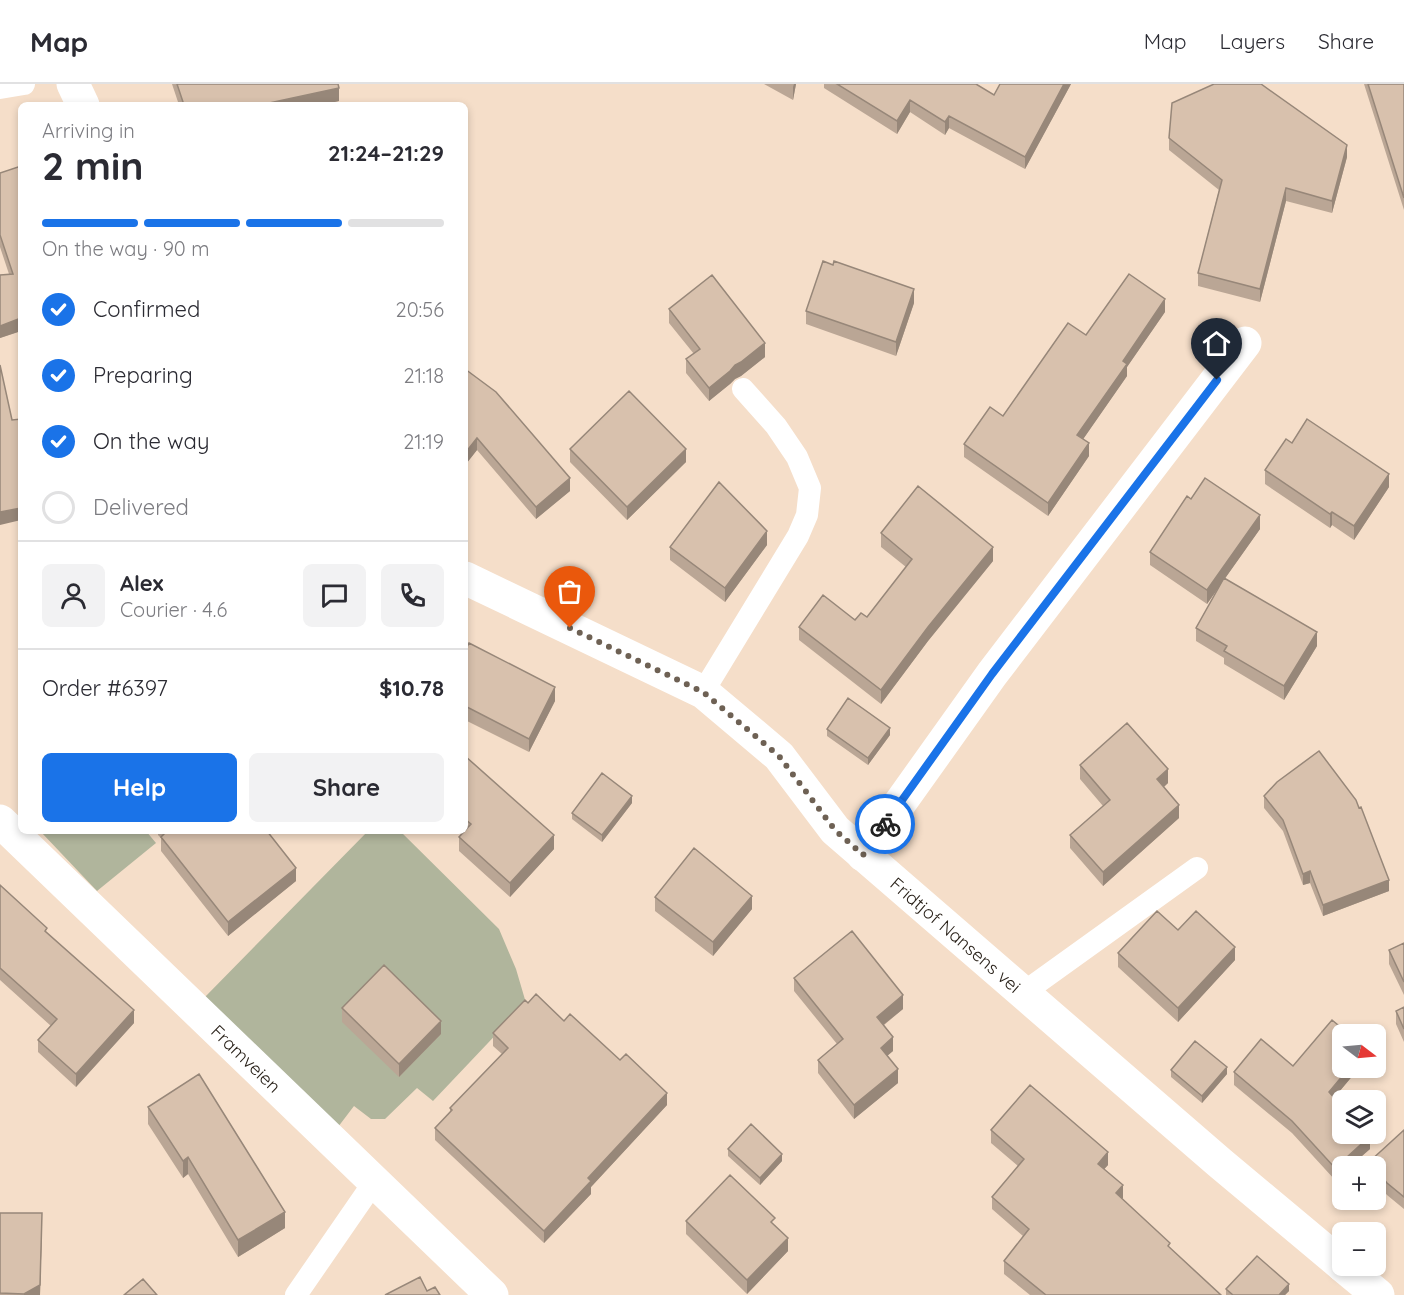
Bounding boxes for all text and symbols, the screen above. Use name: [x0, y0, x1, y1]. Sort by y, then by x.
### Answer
text: Map: [30, 24, 88, 59]
text: Map: [1144, 28, 1187, 54]
text: Layers: [1220, 28, 1285, 54]
text: Share: [1318, 28, 1374, 54]
text: Arriving in: [42, 118, 135, 143]
text: 21:24–21:29: [328, 139, 444, 167]
text: 2 min: [42, 141, 144, 190]
text: On the way · 90 m: [42, 236, 209, 261]
icon: check: [42, 293, 75, 326]
text: Confirmed: [93, 295, 200, 323]
text: 20:56: [396, 297, 444, 322]
pin: [1191, 318, 1242, 380]
icon: home: [1200, 327, 1233, 360]
icon: check: [42, 359, 75, 392]
text: Preparing: [93, 361, 193, 389]
text: 21:18: [404, 363, 444, 388]
icon: check: [42, 425, 75, 458]
text: On the way: [93, 427, 209, 455]
text: 21:19: [403, 429, 444, 454]
text: Delivered: [93, 493, 189, 521]
button: person: [42, 564, 105, 627]
button: chat: [303, 564, 366, 627]
button: phone: [381, 564, 444, 627]
pin: [544, 566, 595, 628]
text: Alex: [120, 569, 163, 597]
icon: bag: [553, 575, 586, 608]
text: Courier · 4.6: [120, 597, 227, 622]
text: Order #6397: [42, 674, 168, 702]
text: $10.78: [379, 674, 444, 702]
button: Help: [42, 753, 237, 822]
button: Share: [249, 753, 444, 822]
courier: [855, 794, 915, 854]
icon: bike: [869, 808, 902, 841]
street label: Fridtjof Nansens vei: [886, 872, 1026, 997]
street label: Framveien: [207, 1019, 286, 1097]
north arrow: [1332, 1024, 1386, 1078]
map controls: [1332, 1024, 1386, 1276]
button: layers: [1332, 1090, 1386, 1144]
button: +: [1332, 1156, 1386, 1210]
button: −: [1332, 1222, 1386, 1276]

